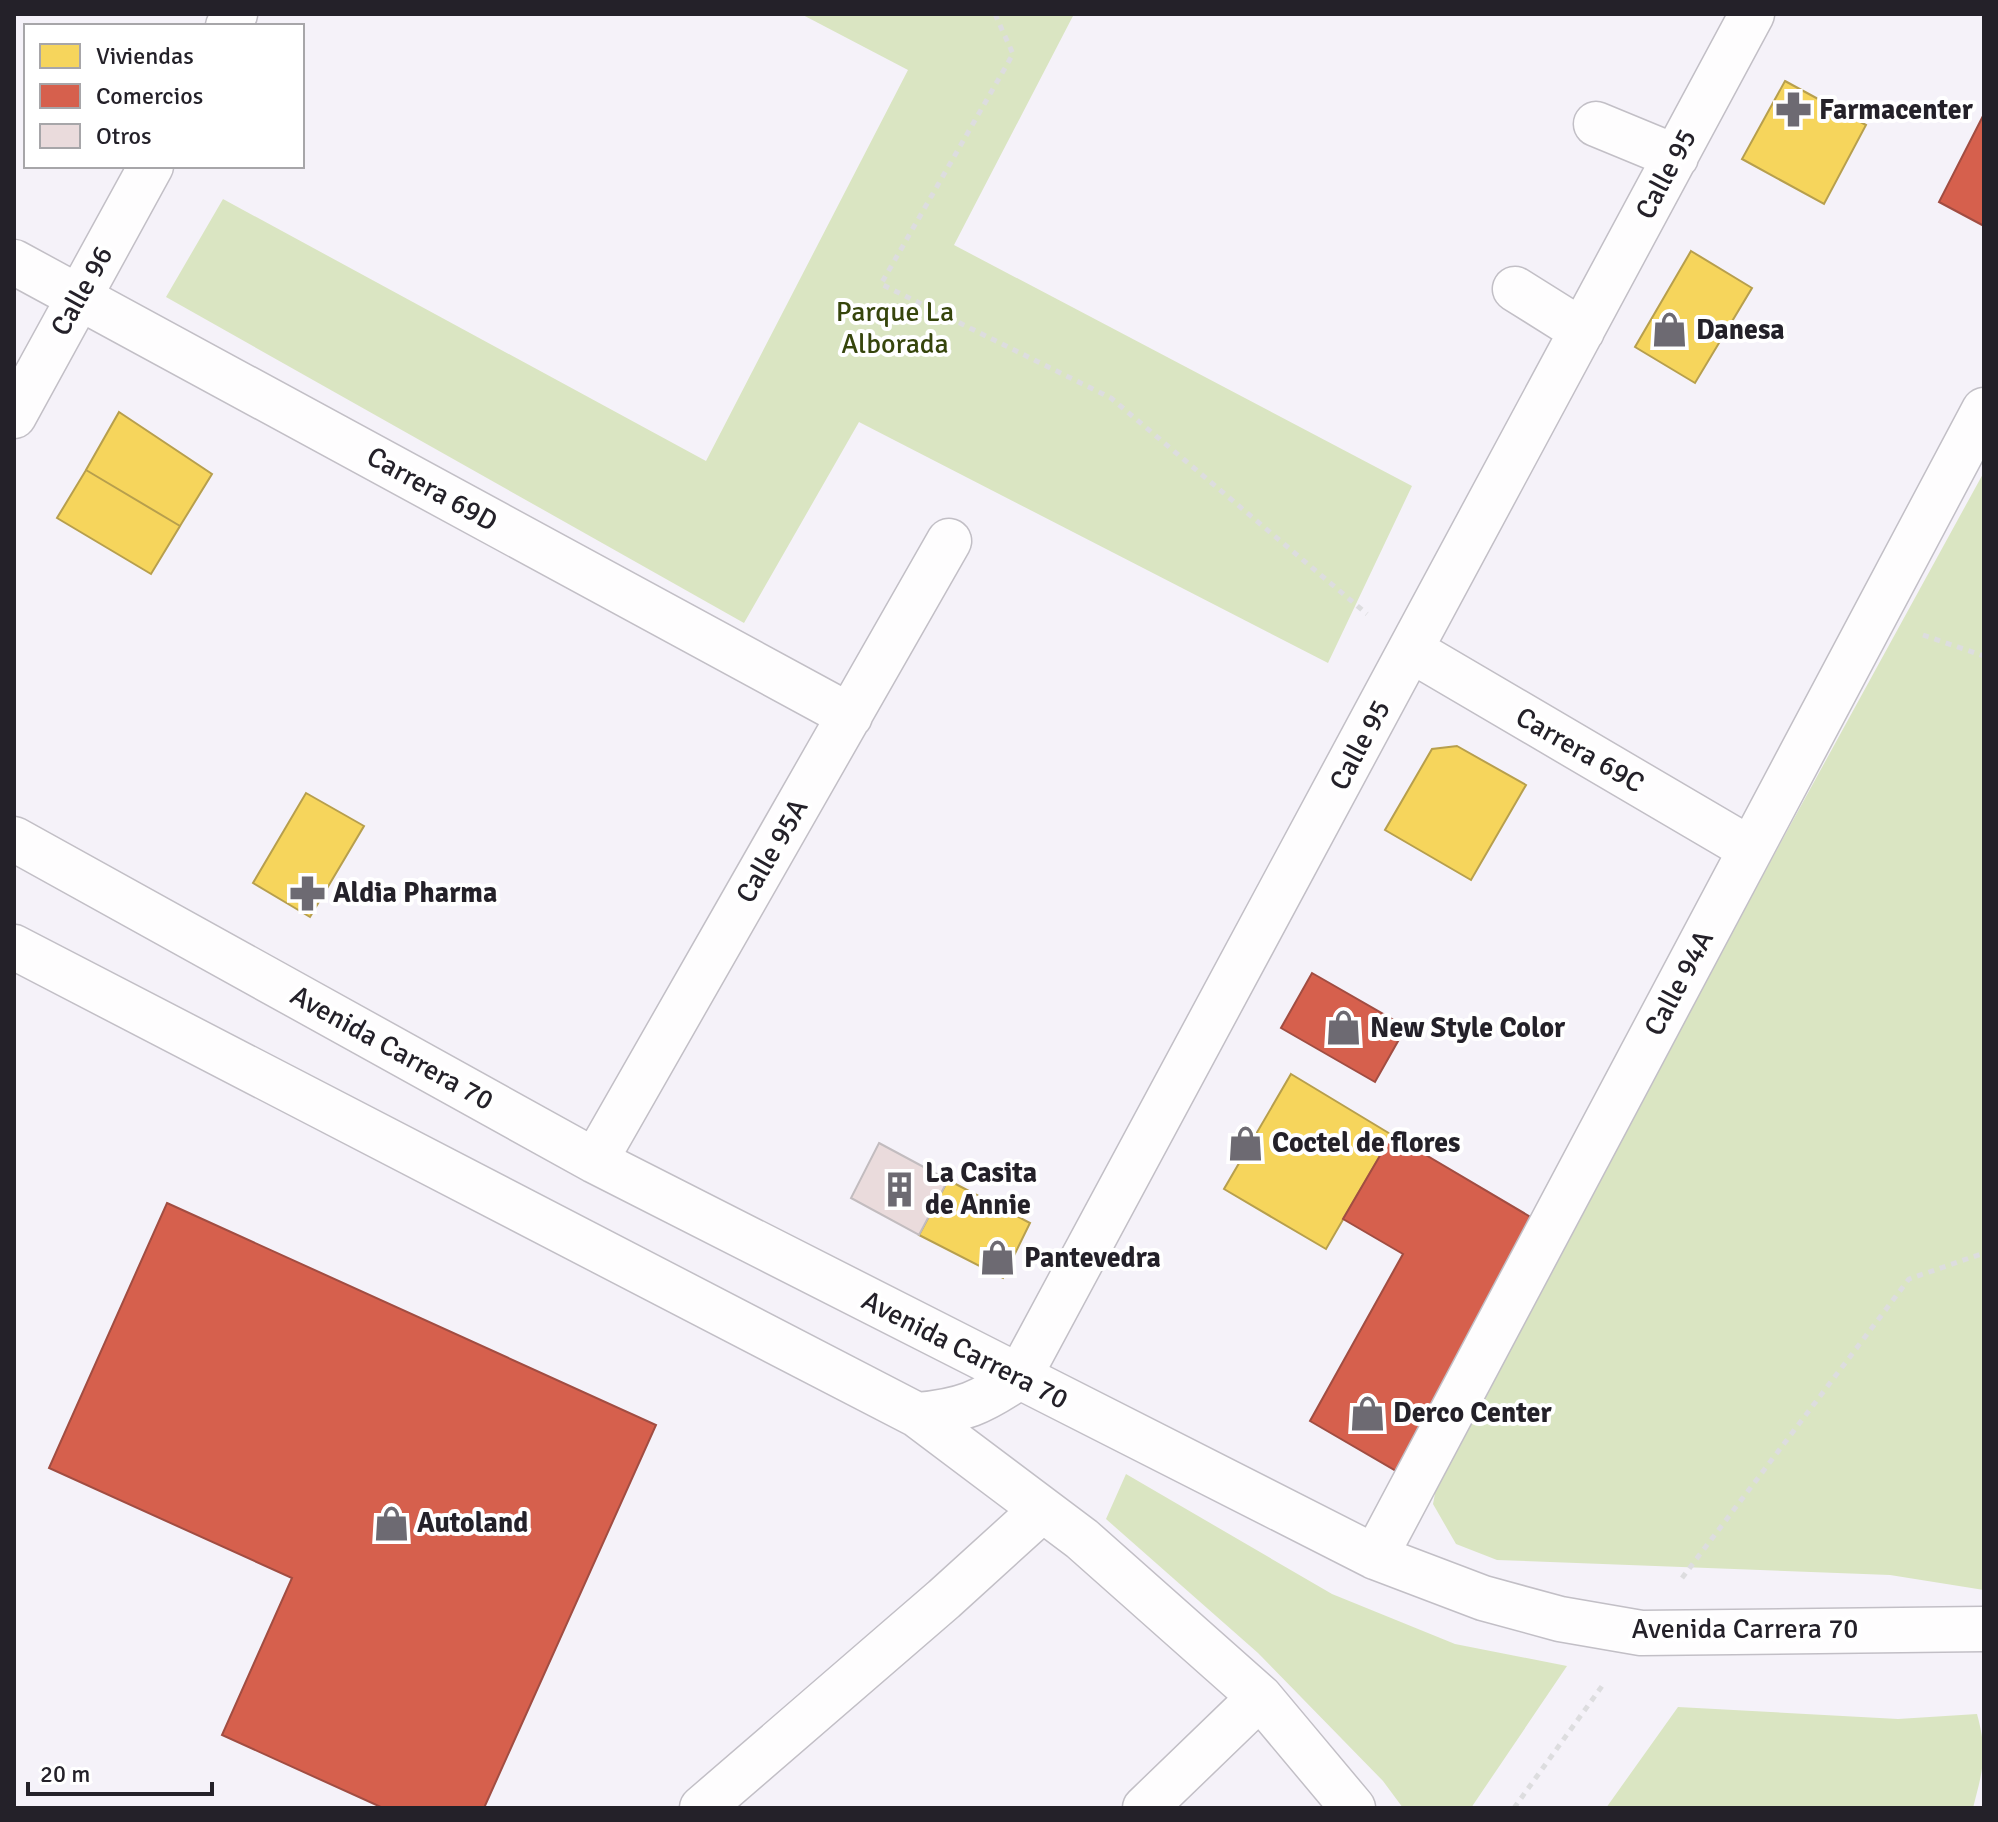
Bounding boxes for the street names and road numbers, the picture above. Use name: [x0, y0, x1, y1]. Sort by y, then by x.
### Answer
street label: Calle 95: [1628, 123, 1704, 225]
street label: Calle 96: [44, 240, 120, 342]
street label: Carrera 69D: [361, 439, 503, 539]
street label: Calle 95: [1322, 694, 1398, 796]
street label: Carrera 69C: [1510, 700, 1650, 800]
street label: Calle 95A: [729, 793, 815, 909]
street label: Calle 94A: [1637, 925, 1721, 1041]
street label: Avenida Carrera 70: [285, 978, 499, 1118]
street label: Avenida Carrera 70: [856, 1283, 1074, 1417]
street label: Avenida Carrera 70: [1632, 1612, 1858, 1646]

